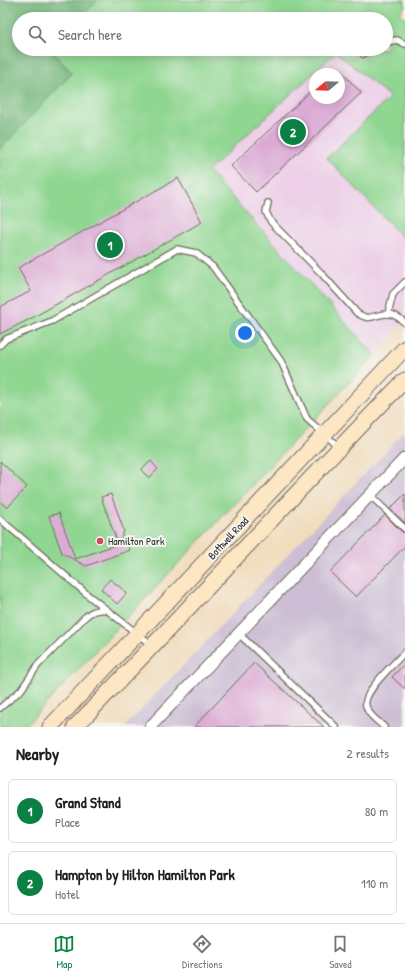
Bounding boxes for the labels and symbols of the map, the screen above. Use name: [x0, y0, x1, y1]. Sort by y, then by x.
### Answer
north arrow: [309, 68, 345, 104]
pin: 2: [280, 117, 306, 147]
pin: 1: [97, 230, 123, 260]
your location: [235, 323, 255, 343]
street label: Bothwell Road: [205, 513, 252, 562]
place label: Hamilton Park: [108, 534, 165, 548]
marker: Hamilton Park: [95, 536, 105, 546]

